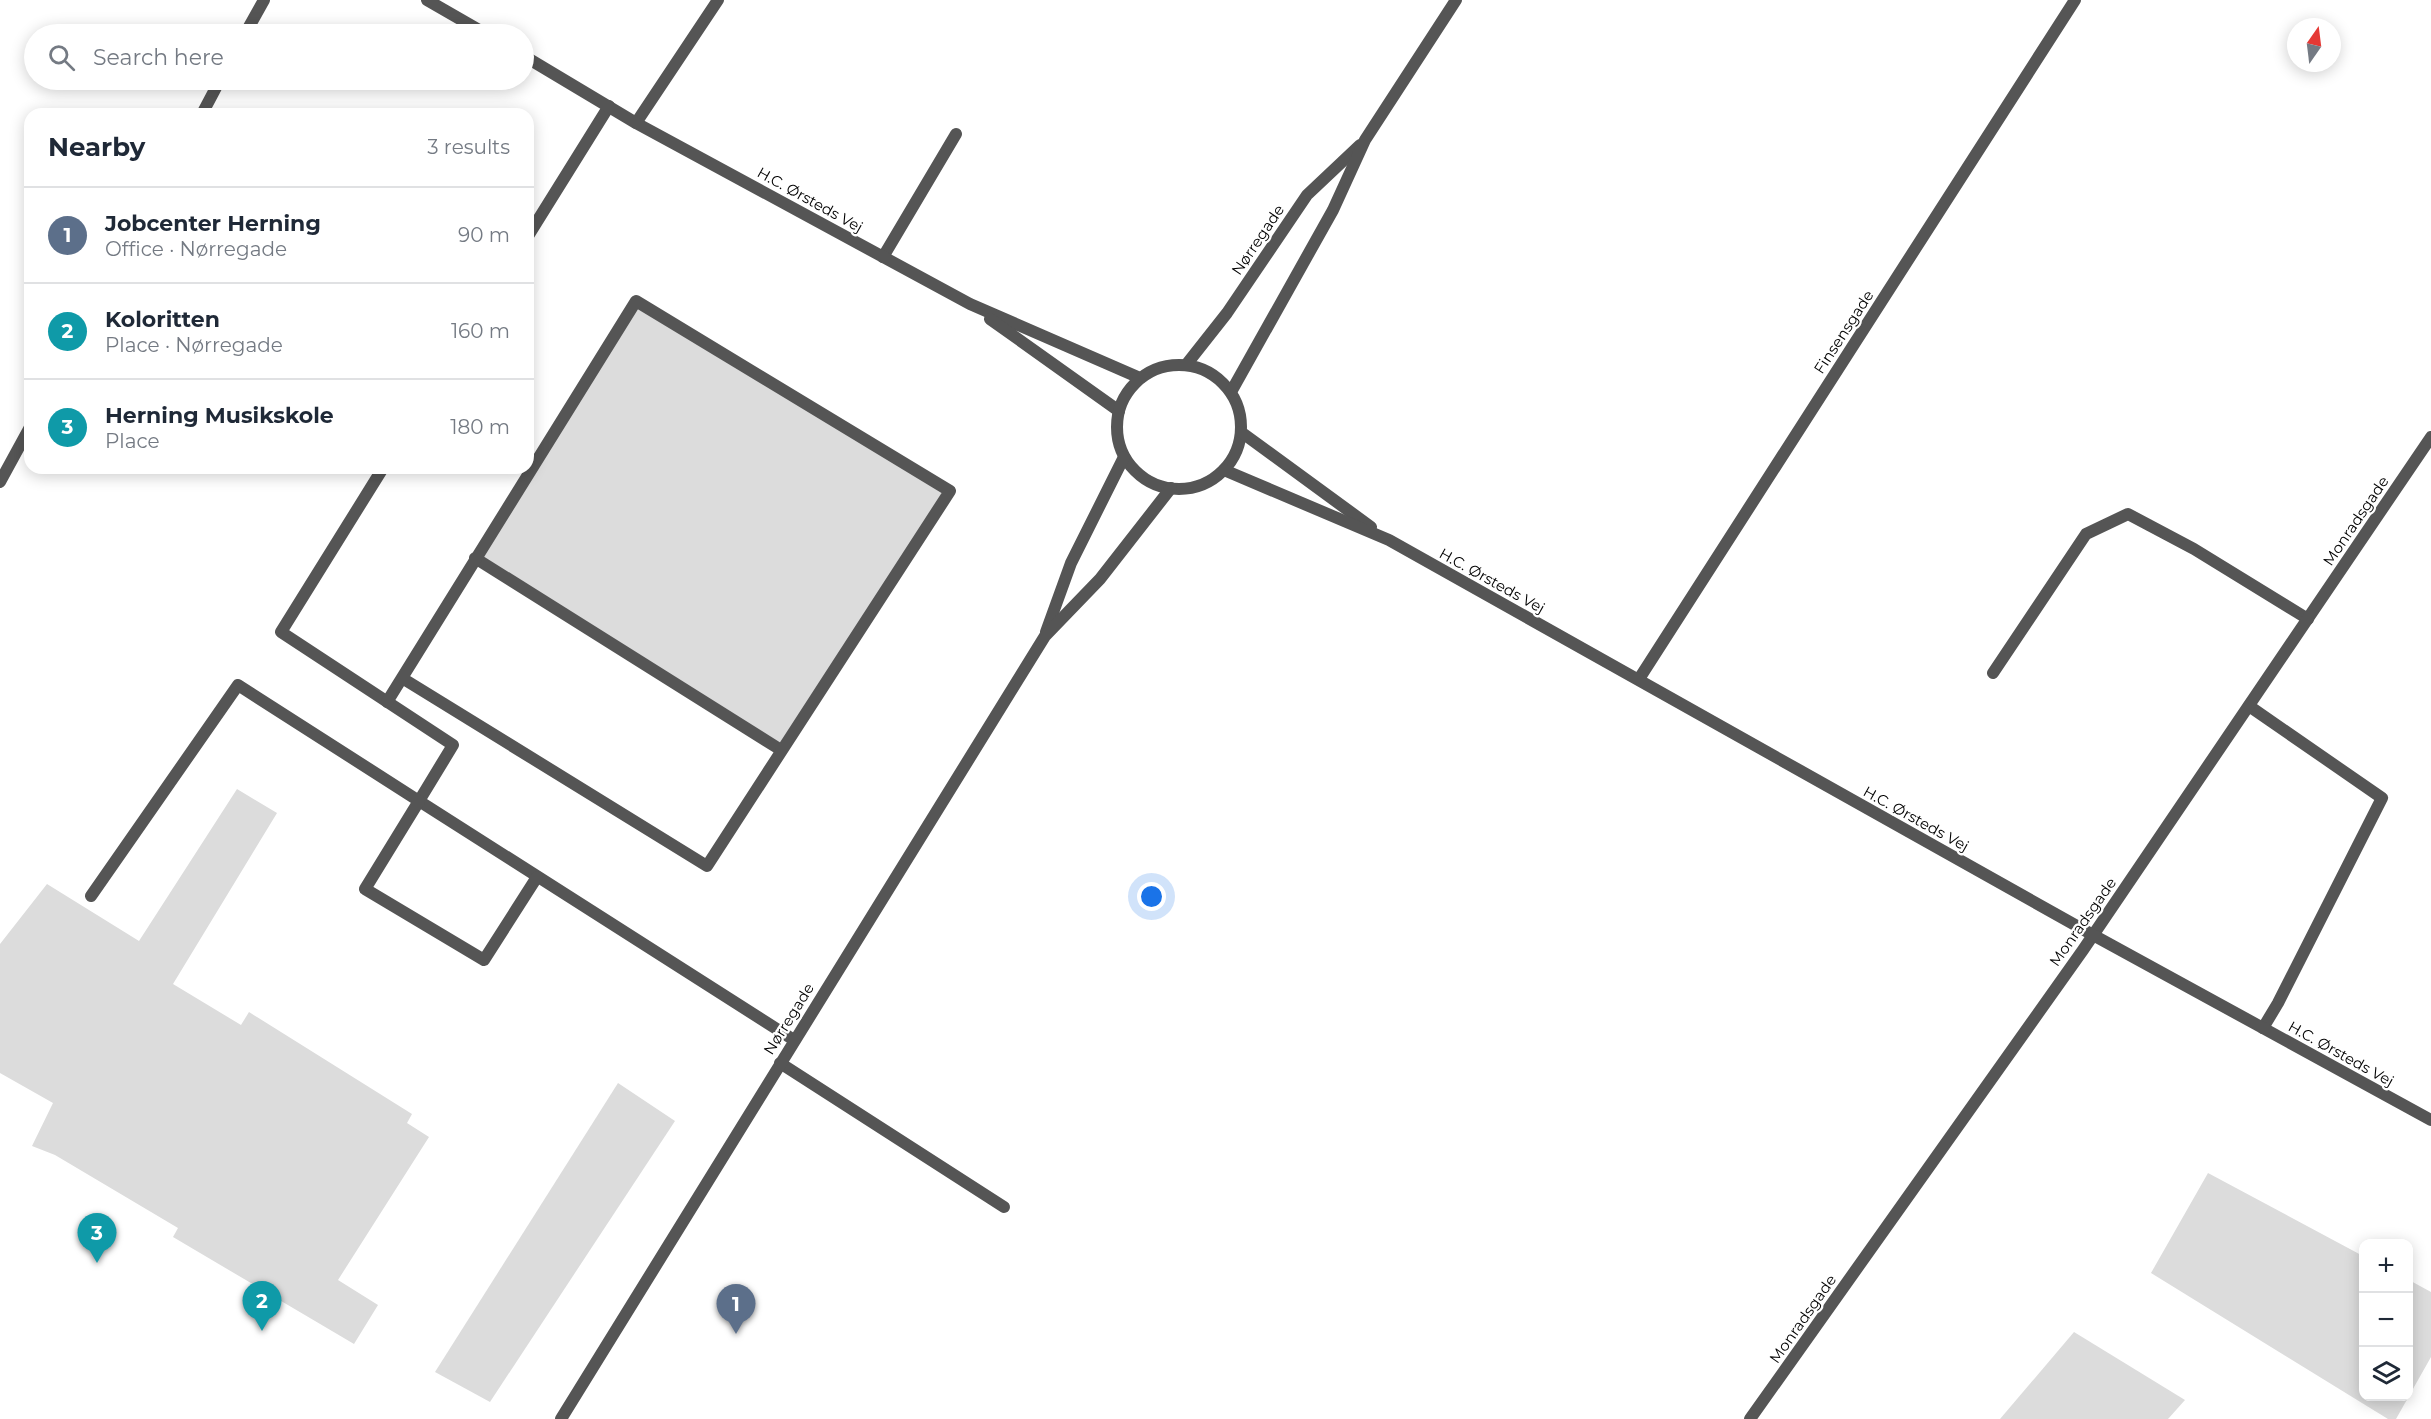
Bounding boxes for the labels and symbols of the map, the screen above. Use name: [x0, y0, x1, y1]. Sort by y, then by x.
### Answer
north arrow: [2287, 18, 2341, 72]
street label: H.C. Ørsteds Vej: [754, 163, 866, 236]
street label: Nørregade: [1227, 201, 1288, 279]
street label: Finsensgade: [1810, 286, 1878, 377]
street label: Monradsgade: [2319, 472, 2393, 569]
street label: H.C. Ørsteds Vej: [1436, 544, 1548, 617]
street label: H.C. Ørsteds Vej: [1860, 782, 1972, 855]
street label: Monradsgade: [2045, 874, 2120, 970]
your location: [1137, 882, 1166, 911]
street label: Nørregade: [759, 979, 818, 1058]
street label: H.C. Ørsteds Vej: [2285, 1017, 2397, 1090]
pin: 3: [78, 1214, 116, 1263]
street label: Monradsgade: [1765, 1271, 1840, 1367]
pin: 2: [242, 1282, 282, 1331]
pin: 1: [716, 1284, 756, 1334]

